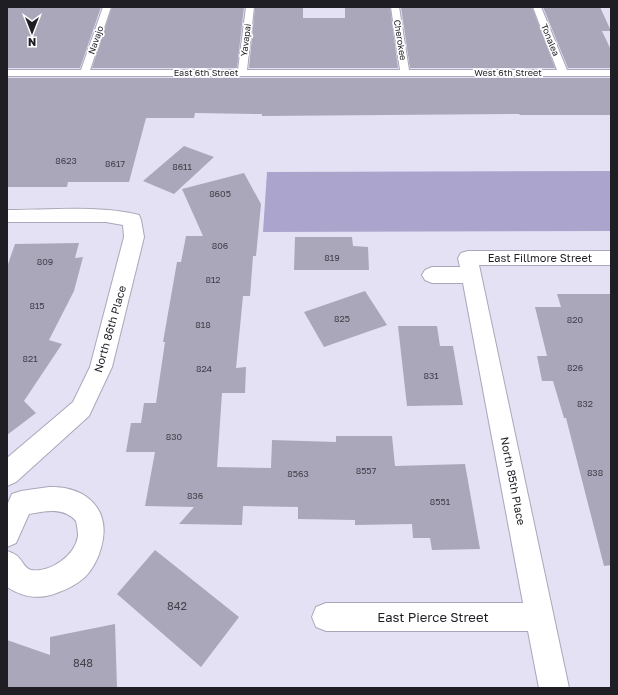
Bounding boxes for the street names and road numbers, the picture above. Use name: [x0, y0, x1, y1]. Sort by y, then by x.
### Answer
street label: Cherokee: [392, 19, 409, 61]
street label: Tonalea: [539, 22, 562, 58]
street label: Yavapai: [238, 23, 253, 57]
street label: Navajo: [86, 24, 106, 56]
street label: East 6th Street: [174, 67, 239, 78]
street label: West 6th Street: [474, 67, 542, 78]
street label: East Fillmore Street: [488, 251, 592, 264]
street label: North 86th Place: [91, 284, 128, 374]
street label: North 85th Place: [499, 436, 528, 526]
street label: East Pierce Street: [377, 609, 489, 625]

